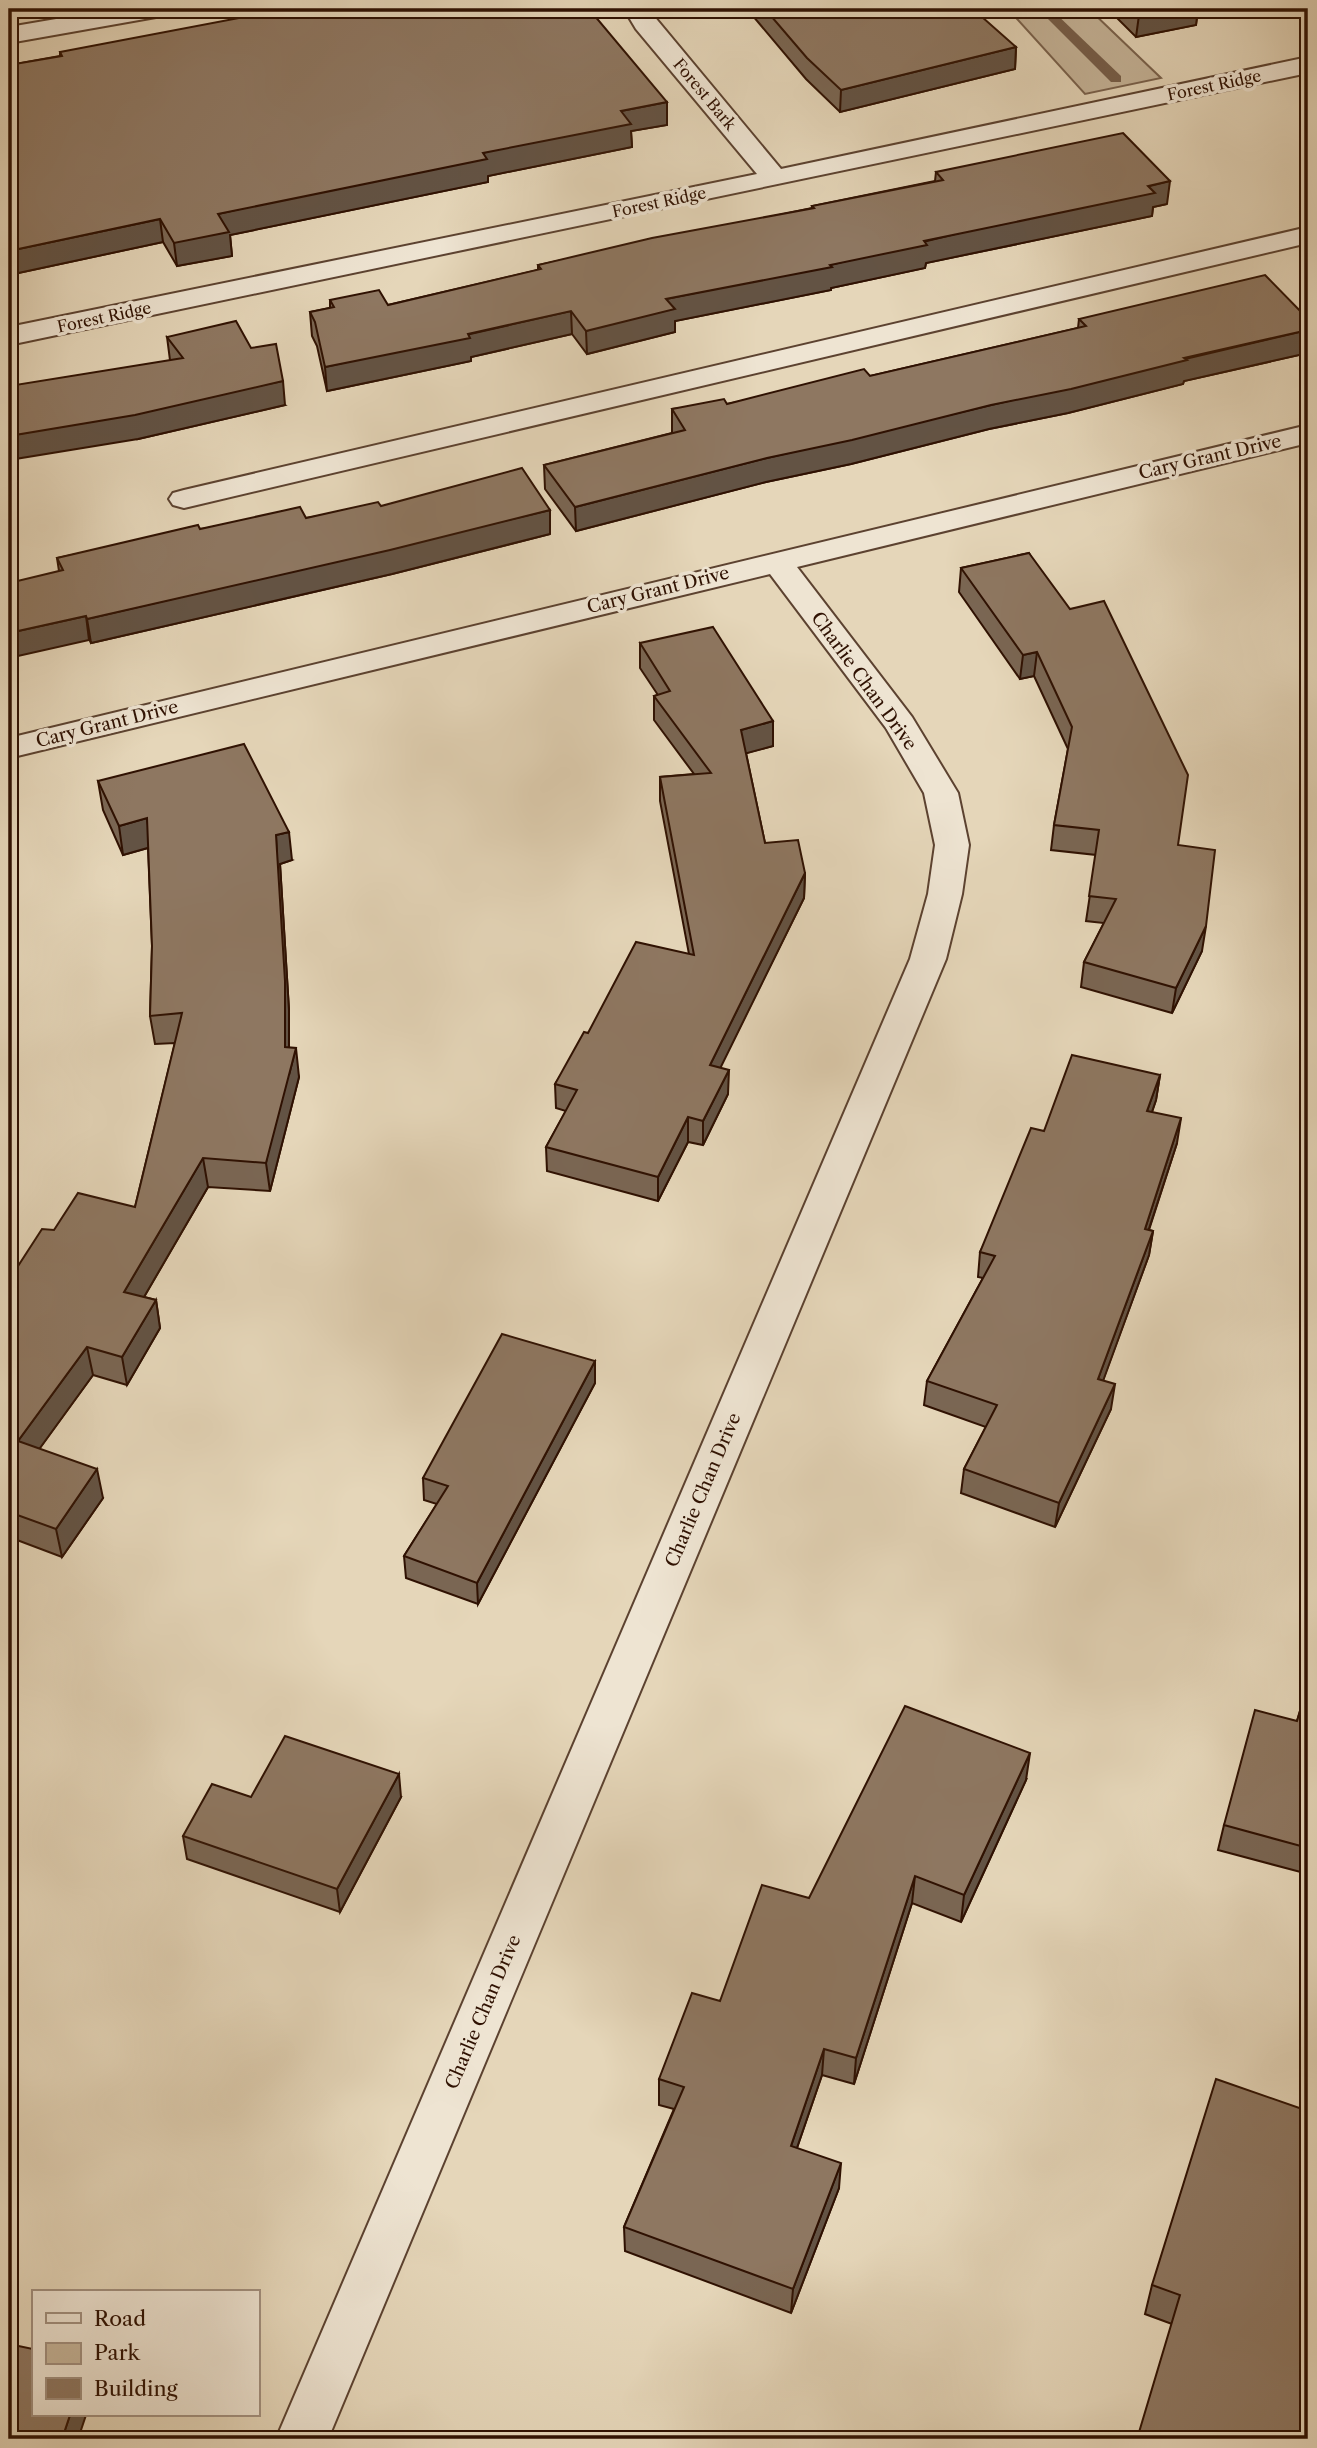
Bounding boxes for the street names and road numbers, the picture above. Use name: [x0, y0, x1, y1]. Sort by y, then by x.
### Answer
street label: Forest Bark: [669, 54, 741, 134]
street label: Forest Ridge: [1165, 65, 1263, 105]
street label: Forest Ridge: [610, 182, 708, 222]
street label: Forest Ridge: [55, 297, 153, 337]
street label: Cary Grant Drive: [1136, 430, 1284, 484]
street label: Cary Grant Drive: [585, 562, 731, 618]
street label: Charlie Chan Drive: [806, 608, 922, 754]
street label: Cary Grant Drive: [34, 696, 180, 752]
street label: Charlie Chan Drive: [661, 1410, 745, 1570]
street label: Charlie Chan Drive: [441, 1932, 525, 2092]

